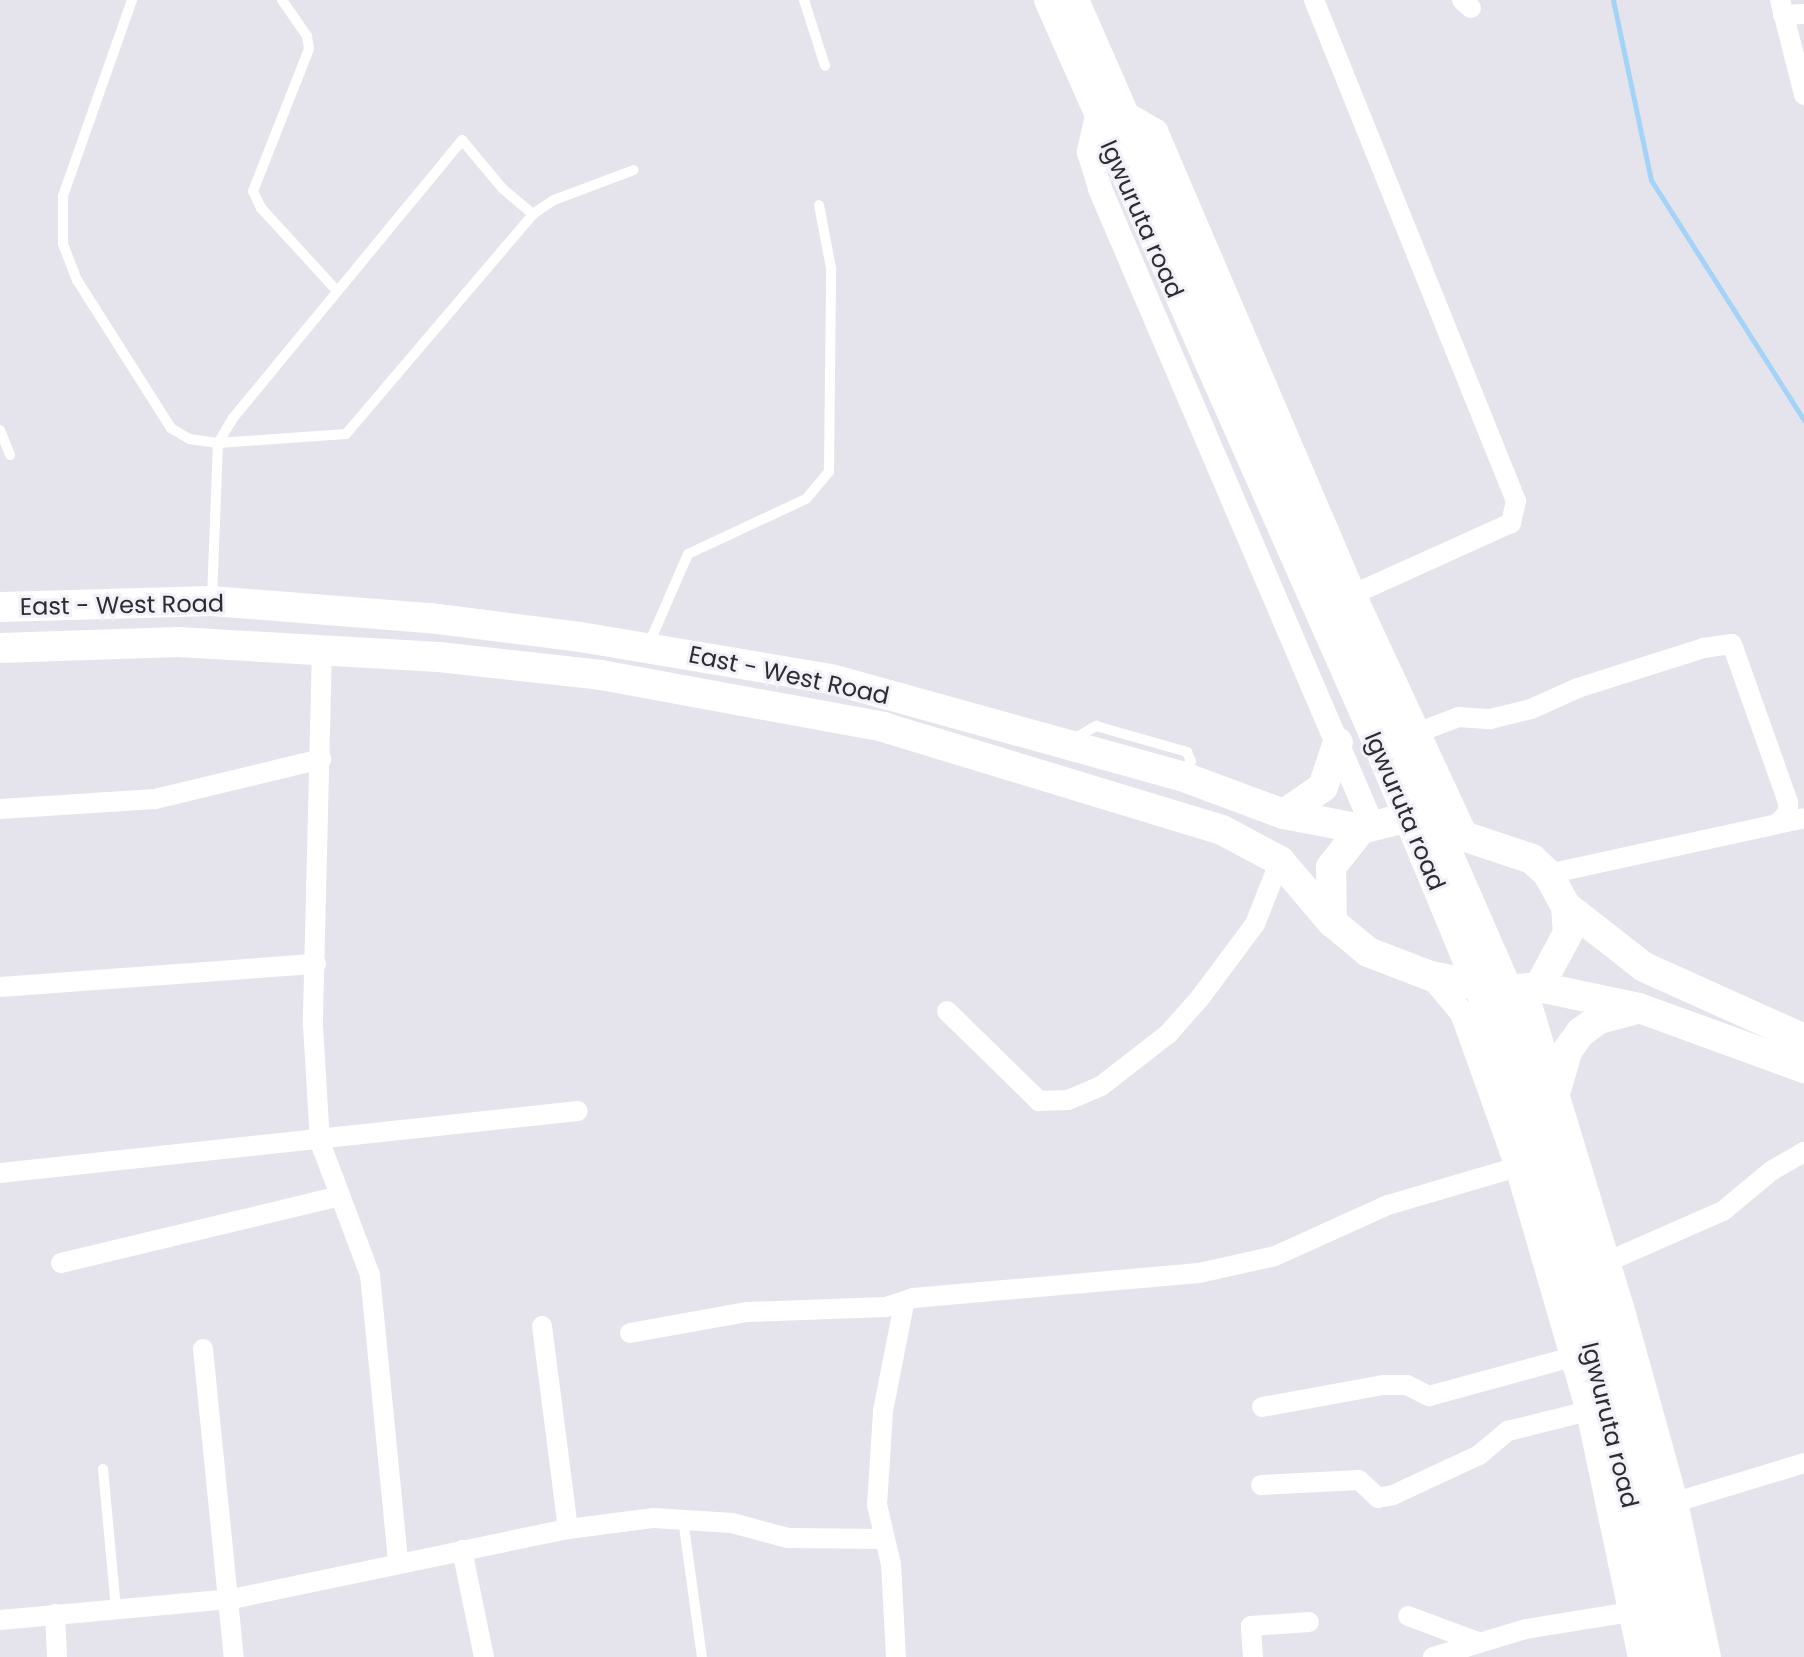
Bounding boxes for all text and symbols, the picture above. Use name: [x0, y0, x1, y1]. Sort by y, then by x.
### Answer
street label: Igwuruta road: [1094, 136, 1190, 302]
street label: East - West Road: [20, 589, 224, 621]
street label: East - West Road: [686, 640, 892, 710]
street label: Igwuruta road: [1359, 727, 1451, 895]
street label: Igwuruta road: [1576, 1339, 1644, 1511]

